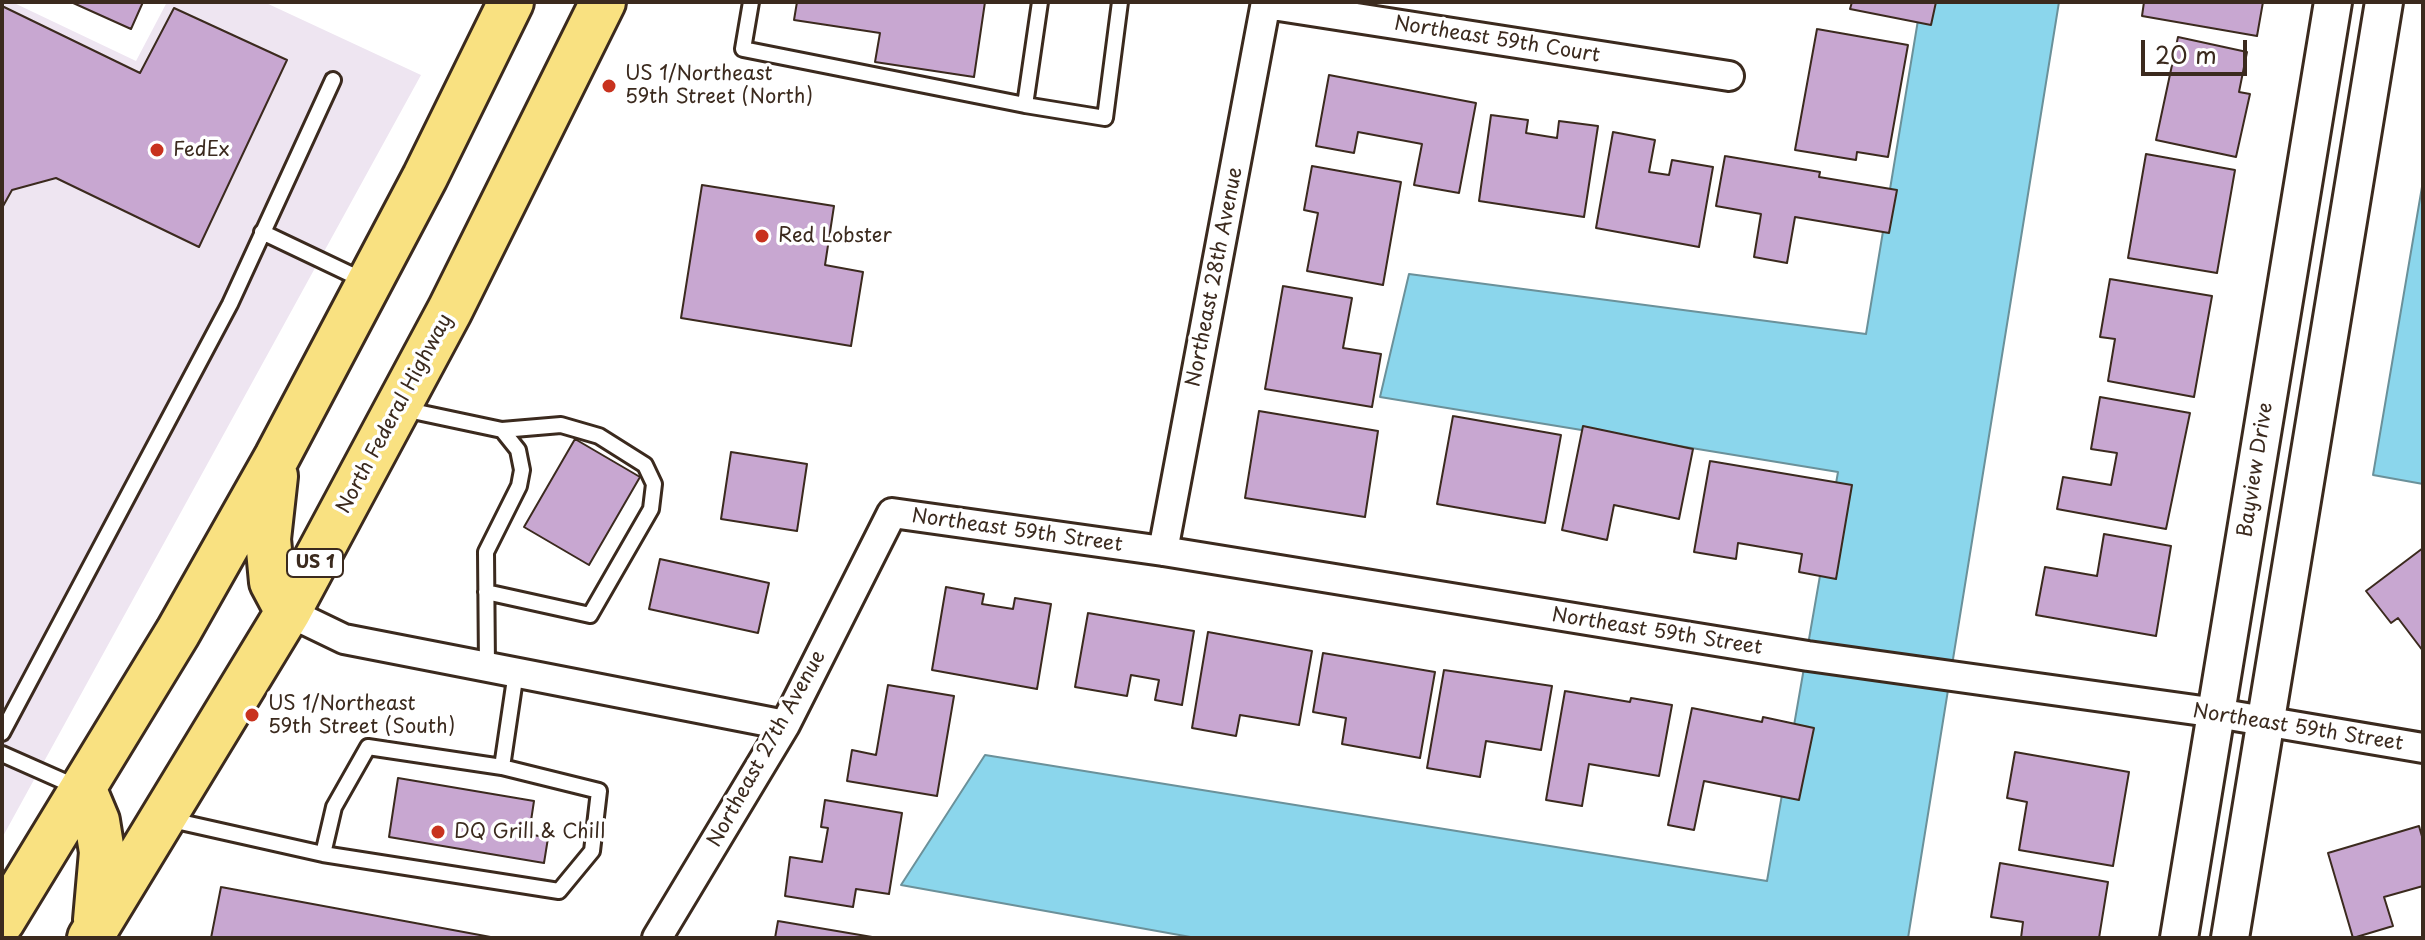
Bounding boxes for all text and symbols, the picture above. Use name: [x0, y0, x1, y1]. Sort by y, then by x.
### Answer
street label: Northeast 59th Court: [1392, 12, 1602, 68]
scale bar: [2145, 24, 2251, 74]
text: 20 m: [2155, 36, 2217, 72]
place label: US 1/Northeast 59th Street (North): [625, 62, 813, 109]
marker: US 1/Northeast 59th Street (North): [600, 77, 618, 95]
place label: FedEx: [173, 138, 230, 162]
marker: FedEx: [148, 141, 166, 159]
street label: Northeast 28th Avenue: [1182, 165, 1248, 389]
place label: Red Lobster: [778, 224, 892, 248]
marker: Red Lobster: [753, 227, 771, 245]
street label: North Federal Highway: [332, 310, 458, 518]
street label: Bayview Drive: [2233, 401, 2279, 539]
street label: Northeast 59th Street: [910, 504, 1124, 558]
road number: US 1: [287, 549, 343, 577]
street label: Northeast 59th Street: [1550, 604, 1764, 660]
street label: Northeast 27th Avenue: [703, 647, 831, 851]
place label: US 1/Northeast 59th Street (South): [268, 692, 455, 739]
street label: Northeast 59th Street: [2191, 700, 2405, 756]
marker: US 1/Northeast 59th Street (South): [243, 706, 261, 724]
place label: DQ Grill & Chill: [454, 820, 605, 844]
marker: DQ Grill & Chill: [429, 823, 447, 841]

